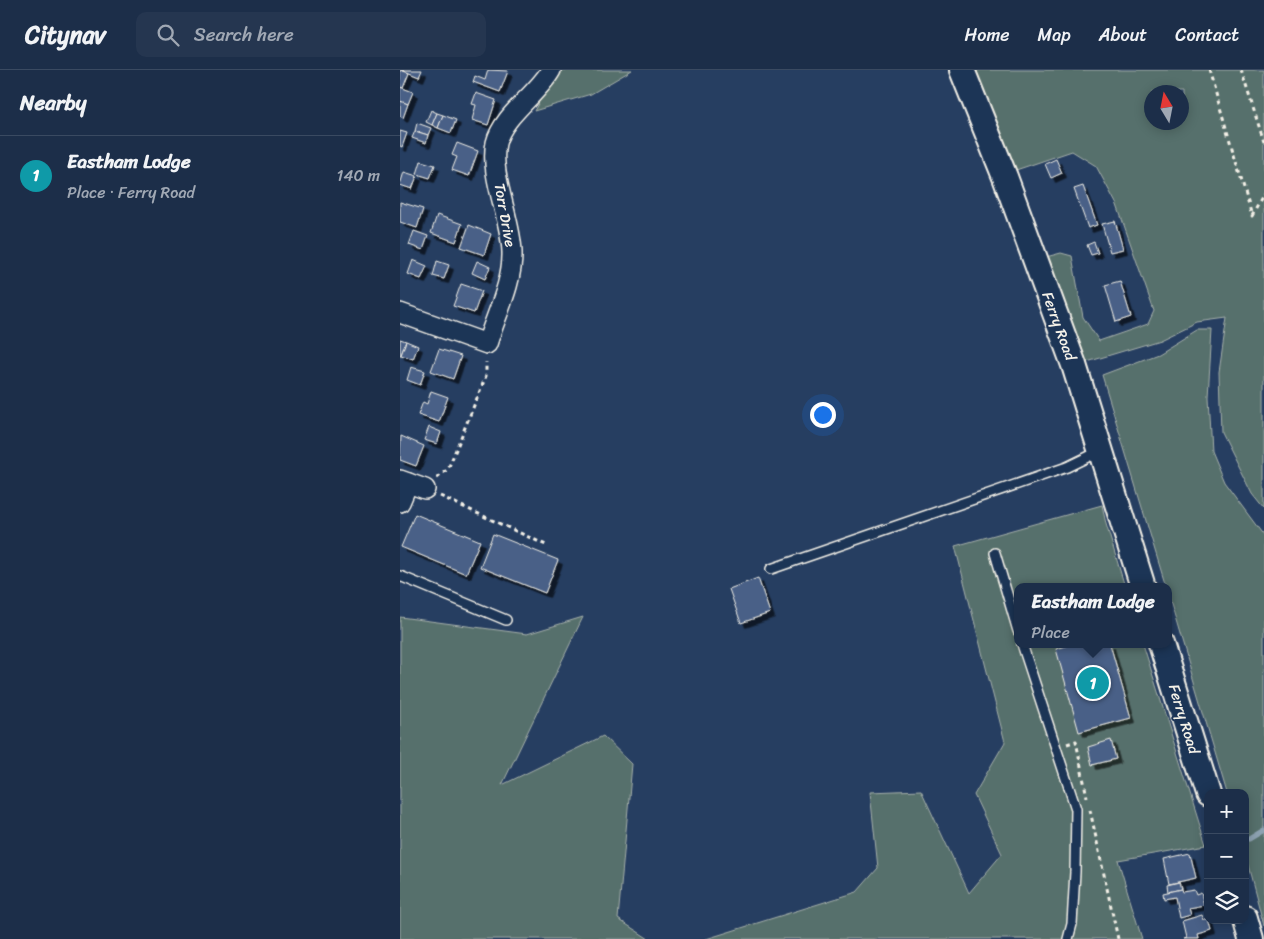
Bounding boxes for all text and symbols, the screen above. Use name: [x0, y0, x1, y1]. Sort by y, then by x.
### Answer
search box: [136, 12, 486, 57]
text: Citynav: [25, 14, 106, 56]
text: Search here: [194, 18, 294, 51]
text: Home: [965, 19, 1010, 51]
text: Map: [1038, 19, 1071, 51]
text: About: [1099, 19, 1147, 51]
text: Contact: [1175, 19, 1239, 51]
icon: search: [154, 21, 182, 49]
text: Nearby: [20, 84, 86, 122]
north arrow: [1144, 85, 1189, 130]
text: Eastham Lodge: [67, 145, 191, 178]
text: 1: [33, 161, 39, 190]
text: 140 m: [337, 161, 380, 190]
text: Place · Ferry Road: [67, 178, 195, 207]
street label: Torr Drive: [487, 181, 523, 249]
street label: Ferry Road: [1034, 288, 1084, 365]
your location: [810, 402, 836, 428]
popup: [1014, 583, 1172, 648]
text: Eastham Lodge: [1031, 585, 1155, 618]
text: Place: [1031, 618, 1070, 647]
pin: 1: [1077, 664, 1109, 702]
street label: Ferry Road: [1161, 681, 1207, 758]
map controls: [1204, 789, 1249, 924]
button: +: [1204, 789, 1249, 834]
button: −: [1204, 834, 1249, 879]
button: layers: [1204, 879, 1249, 924]

